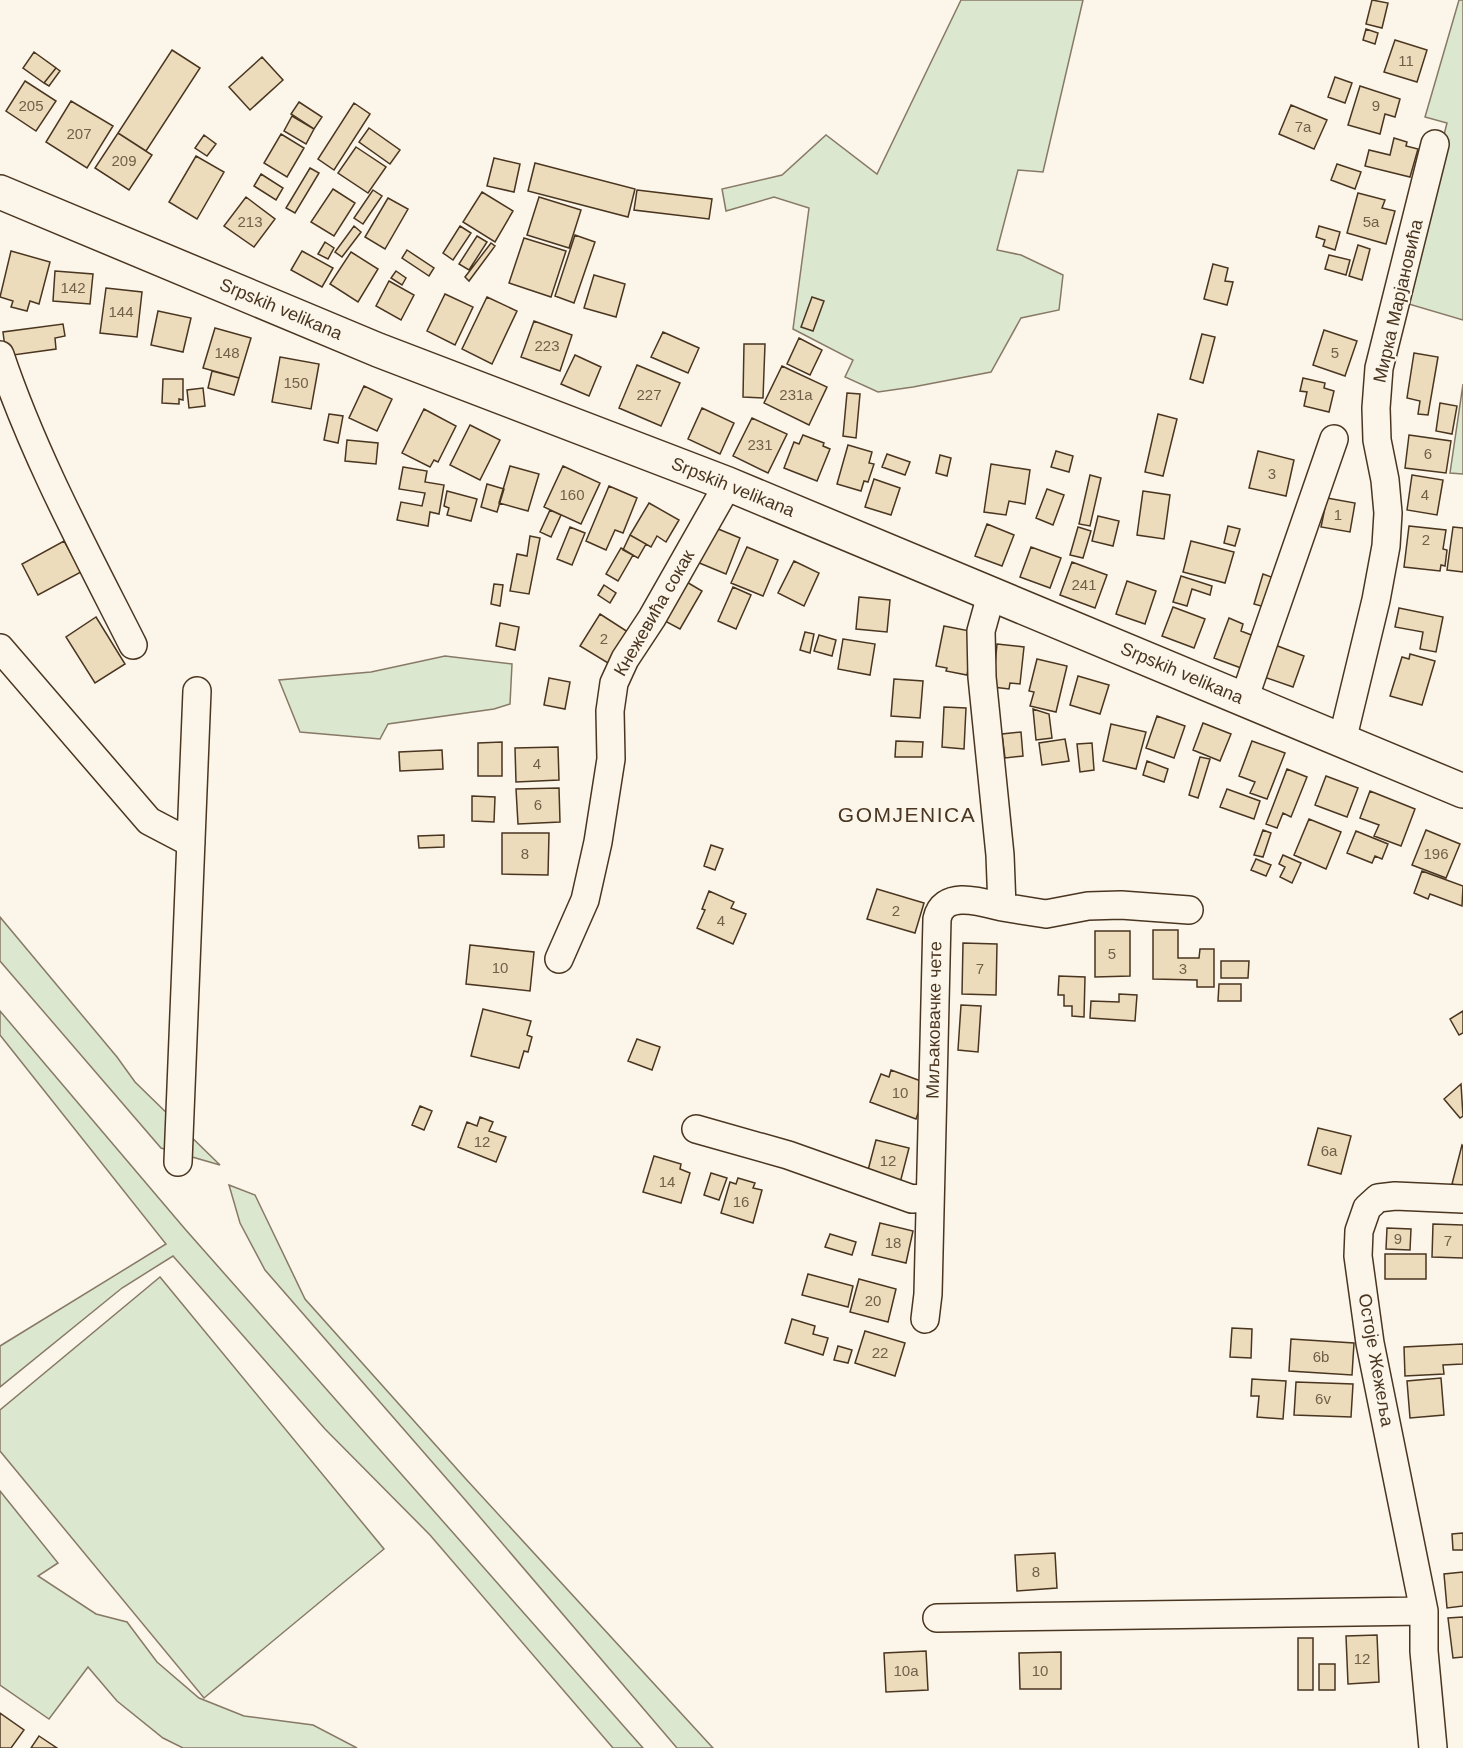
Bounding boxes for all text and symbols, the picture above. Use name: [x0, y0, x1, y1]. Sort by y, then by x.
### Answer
house number: 11: [1398, 52, 1414, 69]
house number: 205: [18, 97, 44, 114]
house number: 9: [1372, 97, 1380, 114]
house number: 7a: [1295, 118, 1312, 135]
house number: 207: [66, 125, 92, 142]
house number: 209: [111, 152, 137, 169]
house number: 213: [237, 213, 263, 230]
house number: 5a: [1363, 213, 1380, 230]
street label: Мирка Марјановића: [1369, 216, 1427, 385]
street label: Srpskih velikana: [217, 274, 346, 344]
house number: 142: [60, 279, 86, 296]
house number: 144: [108, 303, 134, 320]
house number: 223: [534, 337, 560, 354]
house number: 148: [214, 344, 240, 361]
house number: 5: [1331, 344, 1339, 361]
house number: 150: [283, 374, 309, 391]
house number: 227: [636, 386, 662, 403]
house number: 231a: [779, 386, 813, 403]
house number: 231: [747, 436, 773, 453]
house number: 6: [1424, 445, 1432, 462]
street label: Srpskih velikana: [668, 453, 798, 521]
house number: 3: [1268, 465, 1276, 482]
house number: 160: [559, 486, 585, 503]
house number: 4: [1421, 486, 1429, 503]
house number: 1: [1334, 506, 1342, 523]
house number: 2: [1422, 531, 1430, 548]
street label: Кнежевића сокак: [610, 546, 698, 680]
house number: 241: [1071, 576, 1097, 593]
house number: 2: [600, 630, 608, 647]
street label: Srpskih velikana: [1118, 638, 1247, 708]
house number: 4: [533, 755, 541, 772]
house number: 6: [534, 796, 542, 813]
district label: GOMJENICA: [838, 803, 976, 826]
house number: 8: [521, 845, 529, 862]
house number: 196: [1423, 845, 1449, 862]
house number: 2: [892, 902, 900, 919]
house number: 4: [717, 912, 725, 929]
street label: Миљаковачке чете: [923, 941, 945, 1099]
house number: 5: [1108, 945, 1116, 962]
house number: 10: [492, 959, 508, 976]
house number: 7: [976, 960, 984, 977]
house number: 3: [1179, 960, 1187, 977]
house number: 10: [892, 1084, 908, 1101]
house number: 12: [474, 1133, 490, 1150]
house number: 6a: [1321, 1142, 1338, 1159]
house number: 12: [880, 1152, 896, 1169]
house number: 14: [659, 1173, 675, 1190]
house number: 16: [733, 1193, 749, 1210]
house number: 9: [1394, 1230, 1402, 1247]
house number: 7: [1444, 1232, 1452, 1249]
house number: 18: [885, 1234, 901, 1251]
house number: 20: [865, 1292, 881, 1309]
street label: Остоје Жежеља: [1354, 1292, 1398, 1429]
house number: 22: [872, 1344, 888, 1361]
house number: 6b: [1313, 1348, 1329, 1365]
house number: 6v: [1315, 1390, 1331, 1407]
house number: 8: [1032, 1563, 1040, 1580]
house number: 12: [1354, 1650, 1370, 1667]
house number: 10a: [893, 1662, 919, 1679]
house number: 10: [1032, 1662, 1048, 1679]

